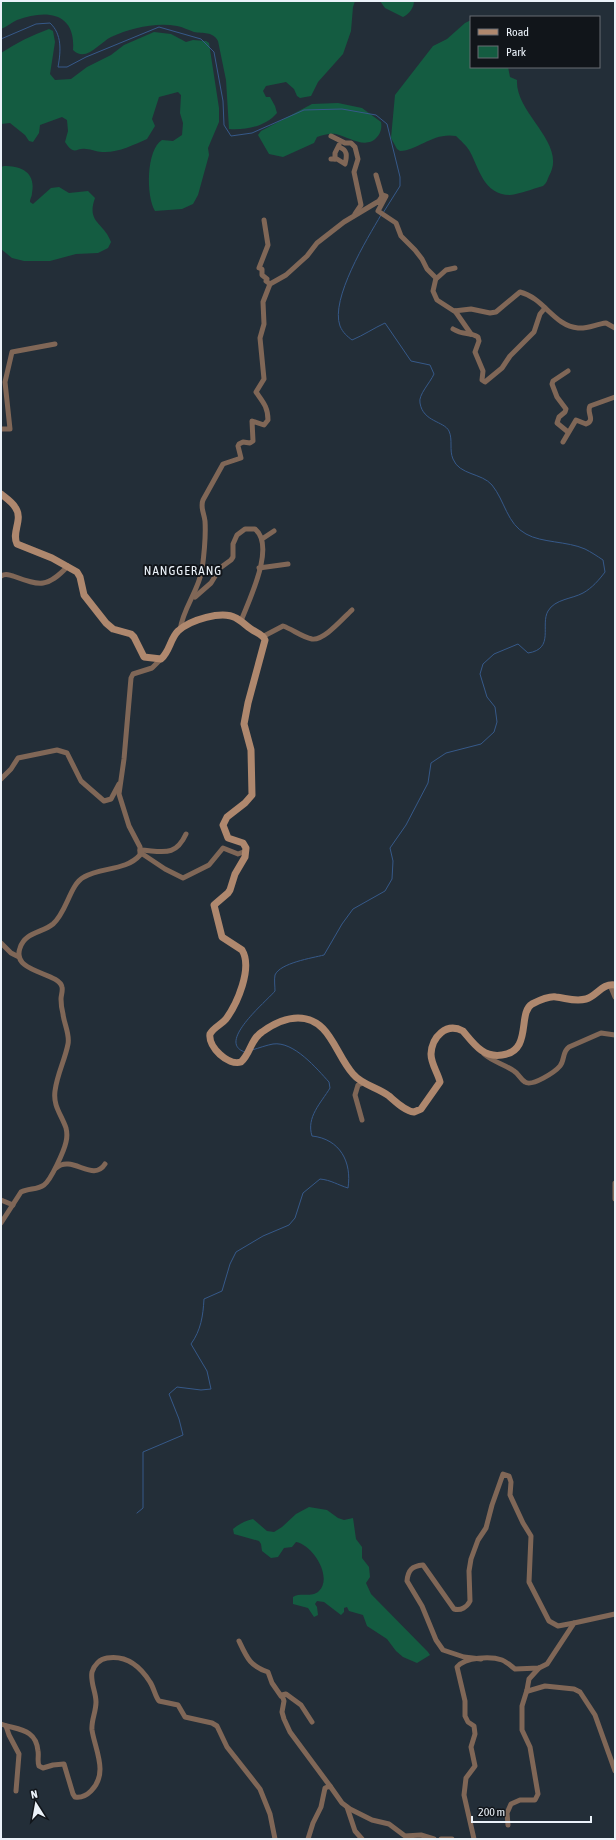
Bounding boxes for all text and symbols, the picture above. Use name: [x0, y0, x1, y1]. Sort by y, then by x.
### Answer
legend: [470, 16, 600, 68]
text: Road: [506, 25, 529, 39]
text: Park: [506, 45, 527, 59]
district label: NANGGERANG: [144, 563, 222, 578]
north arrow: [16, 1784, 56, 1824]
text: N: [30, 1788, 38, 1801]
scale bar: [472, 1798, 591, 1824]
text: 200 m: [478, 1805, 505, 1819]

